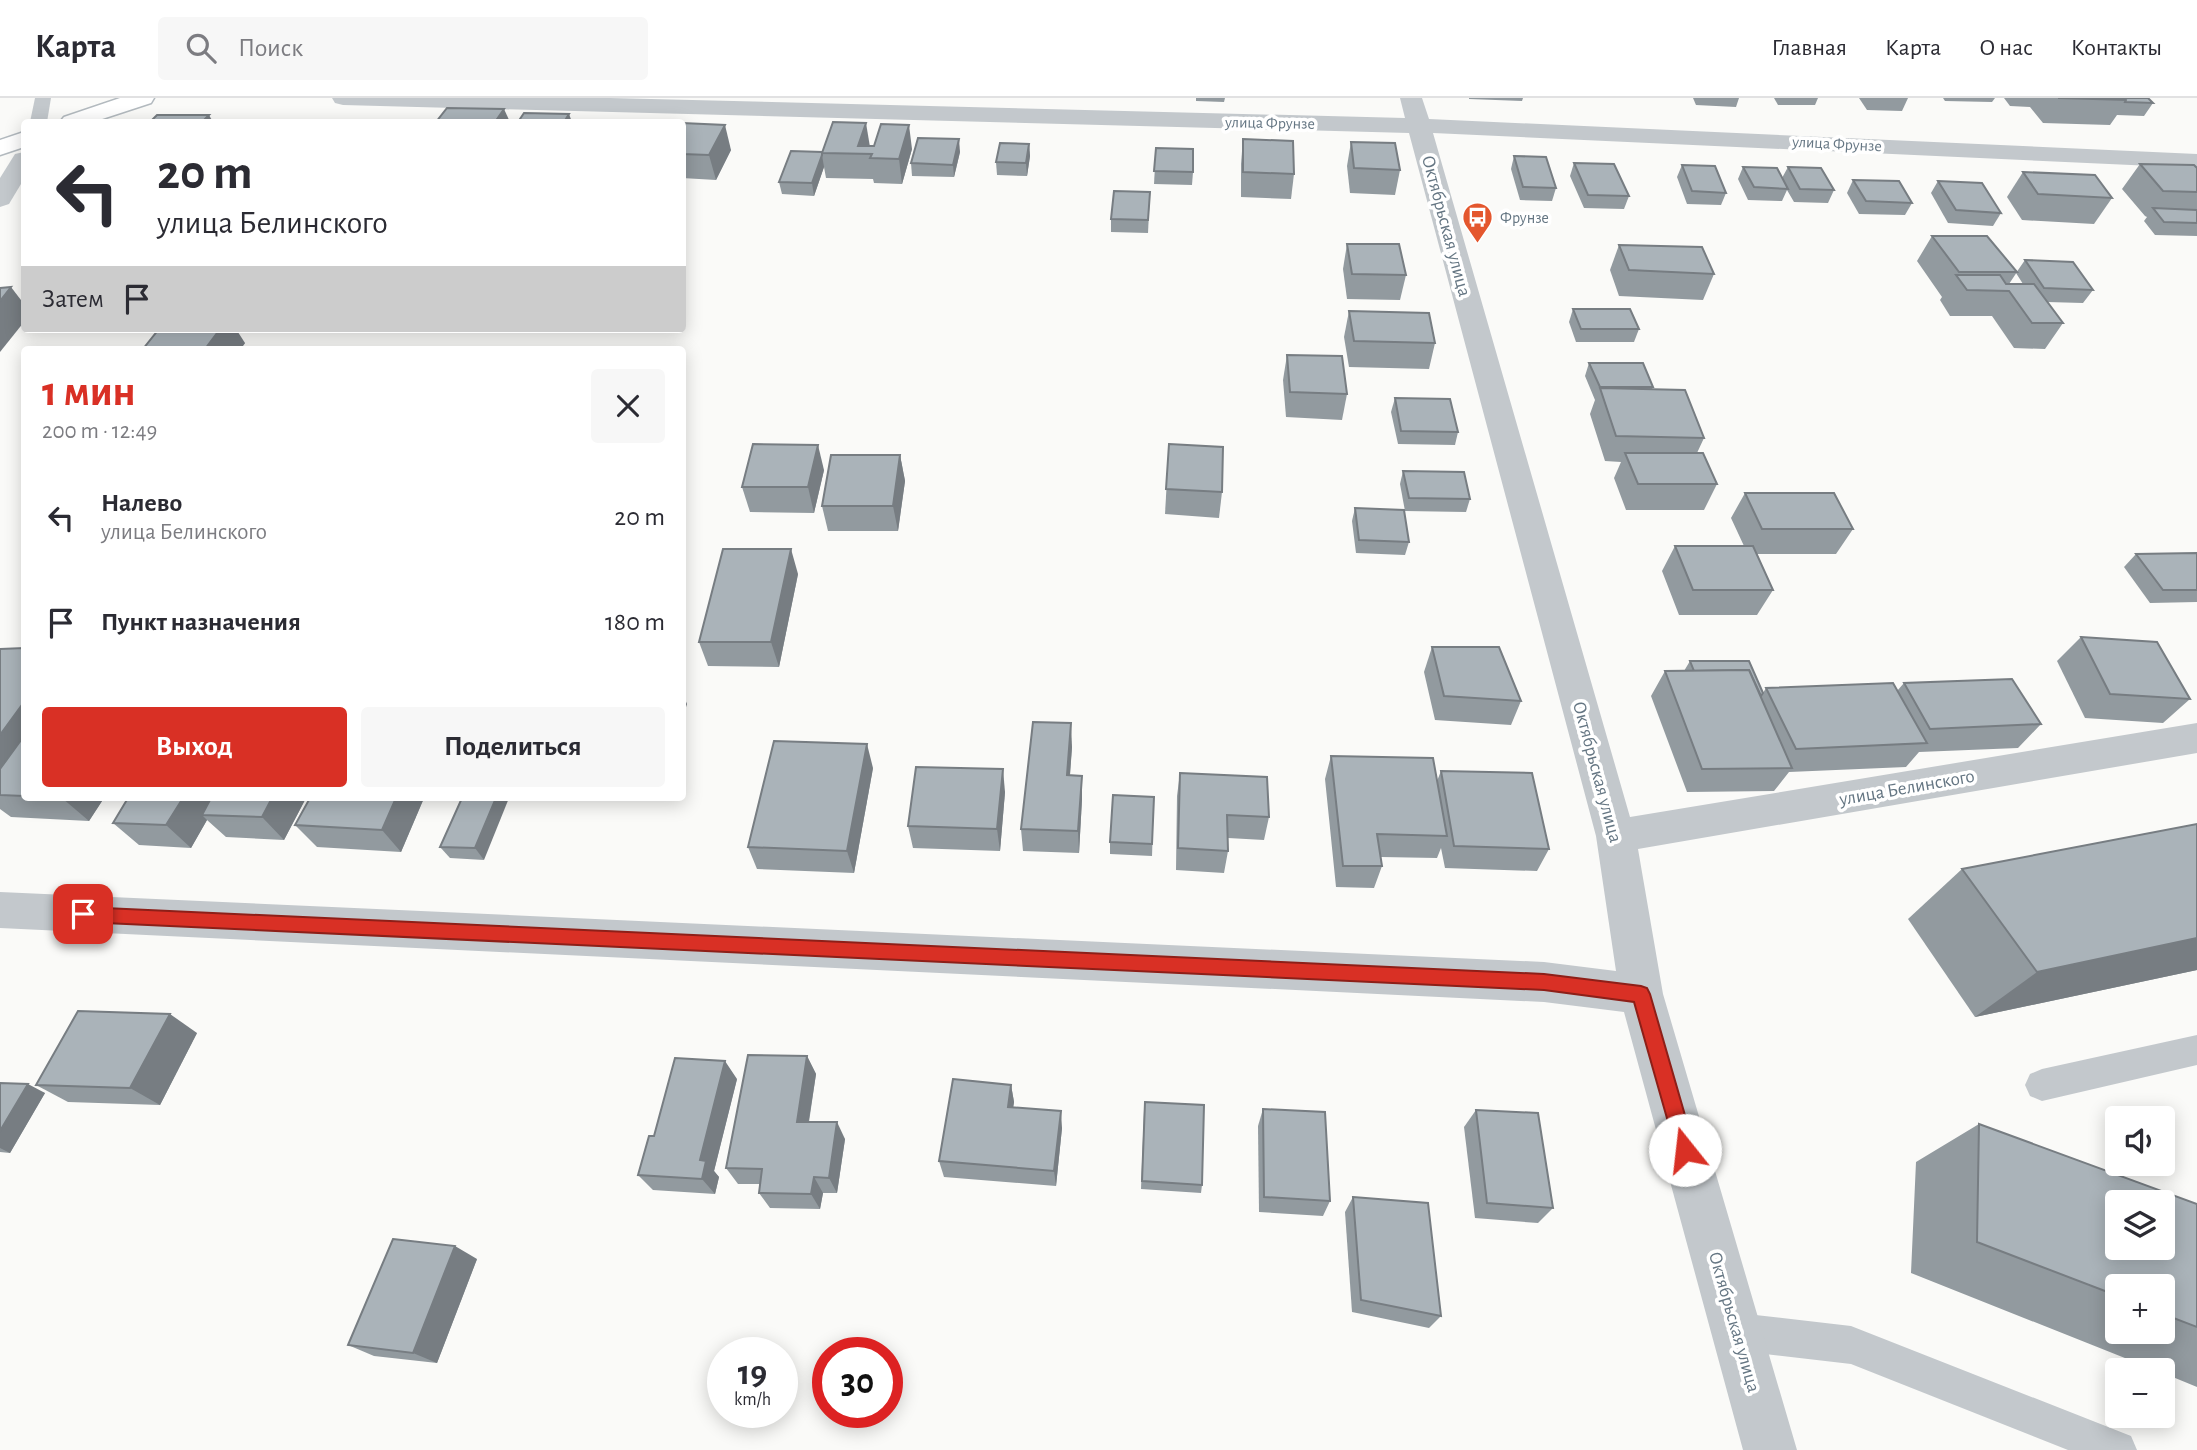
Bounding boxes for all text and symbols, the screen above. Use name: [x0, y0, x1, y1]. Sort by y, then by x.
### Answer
search box: [158, 17, 648, 80]
icon: search: [182, 29, 220, 67]
text: Карта: [35, 31, 116, 64]
text: Поиск: [238, 35, 303, 61]
text: Главная: [1772, 36, 1847, 60]
text: Карта: [1885, 36, 1941, 60]
text: О нас: [1979, 36, 2033, 60]
text: Контакты: [2071, 36, 2162, 60]
street label: улица Фрунзе: [1224, 114, 1315, 133]
street label: улица Фрунзе: [1791, 134, 1882, 155]
icon: left: [42, 147, 133, 238]
text: 20 m: [157, 149, 253, 198]
street label: Октябрьская улица: [1418, 153, 1474, 299]
bus stop icon: Фрунзе: [1460, 201, 1494, 245]
text: улица Белинского: [157, 207, 388, 239]
place label: Фрунзе: [1500, 210, 1549, 227]
icon: arrive: [118, 280, 156, 318]
text: Затем: [42, 286, 104, 312]
button: close: [591, 369, 665, 443]
text: 1 мин: [42, 371, 136, 413]
text: 200 m · 12:49: [42, 420, 157, 443]
text: Налево: [101, 490, 182, 516]
icon: left: [42, 499, 80, 537]
text: 20 m: [614, 504, 665, 530]
text: улица Белинского: [101, 521, 267, 544]
icon: arrive: [42, 604, 80, 642]
text: Пункт назначения: [101, 609, 301, 635]
text: 180 m: [605, 609, 665, 635]
street label: Октябрьская улица: [1569, 699, 1625, 845]
button: Выход: [42, 707, 347, 787]
button: Поделиться: [361, 707, 665, 787]
street label: улица Белинского: [1837, 767, 1976, 809]
pin: [53, 884, 113, 944]
icon: arrive: [64, 895, 102, 933]
map controls: [2105, 1106, 2175, 1428]
button: sound: [2105, 1106, 2175, 1176]
position arrow: [1648, 1113, 1722, 1187]
button: layers: [2105, 1190, 2175, 1260]
street label: Октябрьская улица: [1705, 1250, 1763, 1395]
button: +: [2105, 1274, 2175, 1344]
speed limit sign: 30: [812, 1337, 903, 1428]
text: 19: [738, 1356, 767, 1391]
button: −: [2105, 1358, 2175, 1428]
text: km/h: [734, 1391, 771, 1409]

